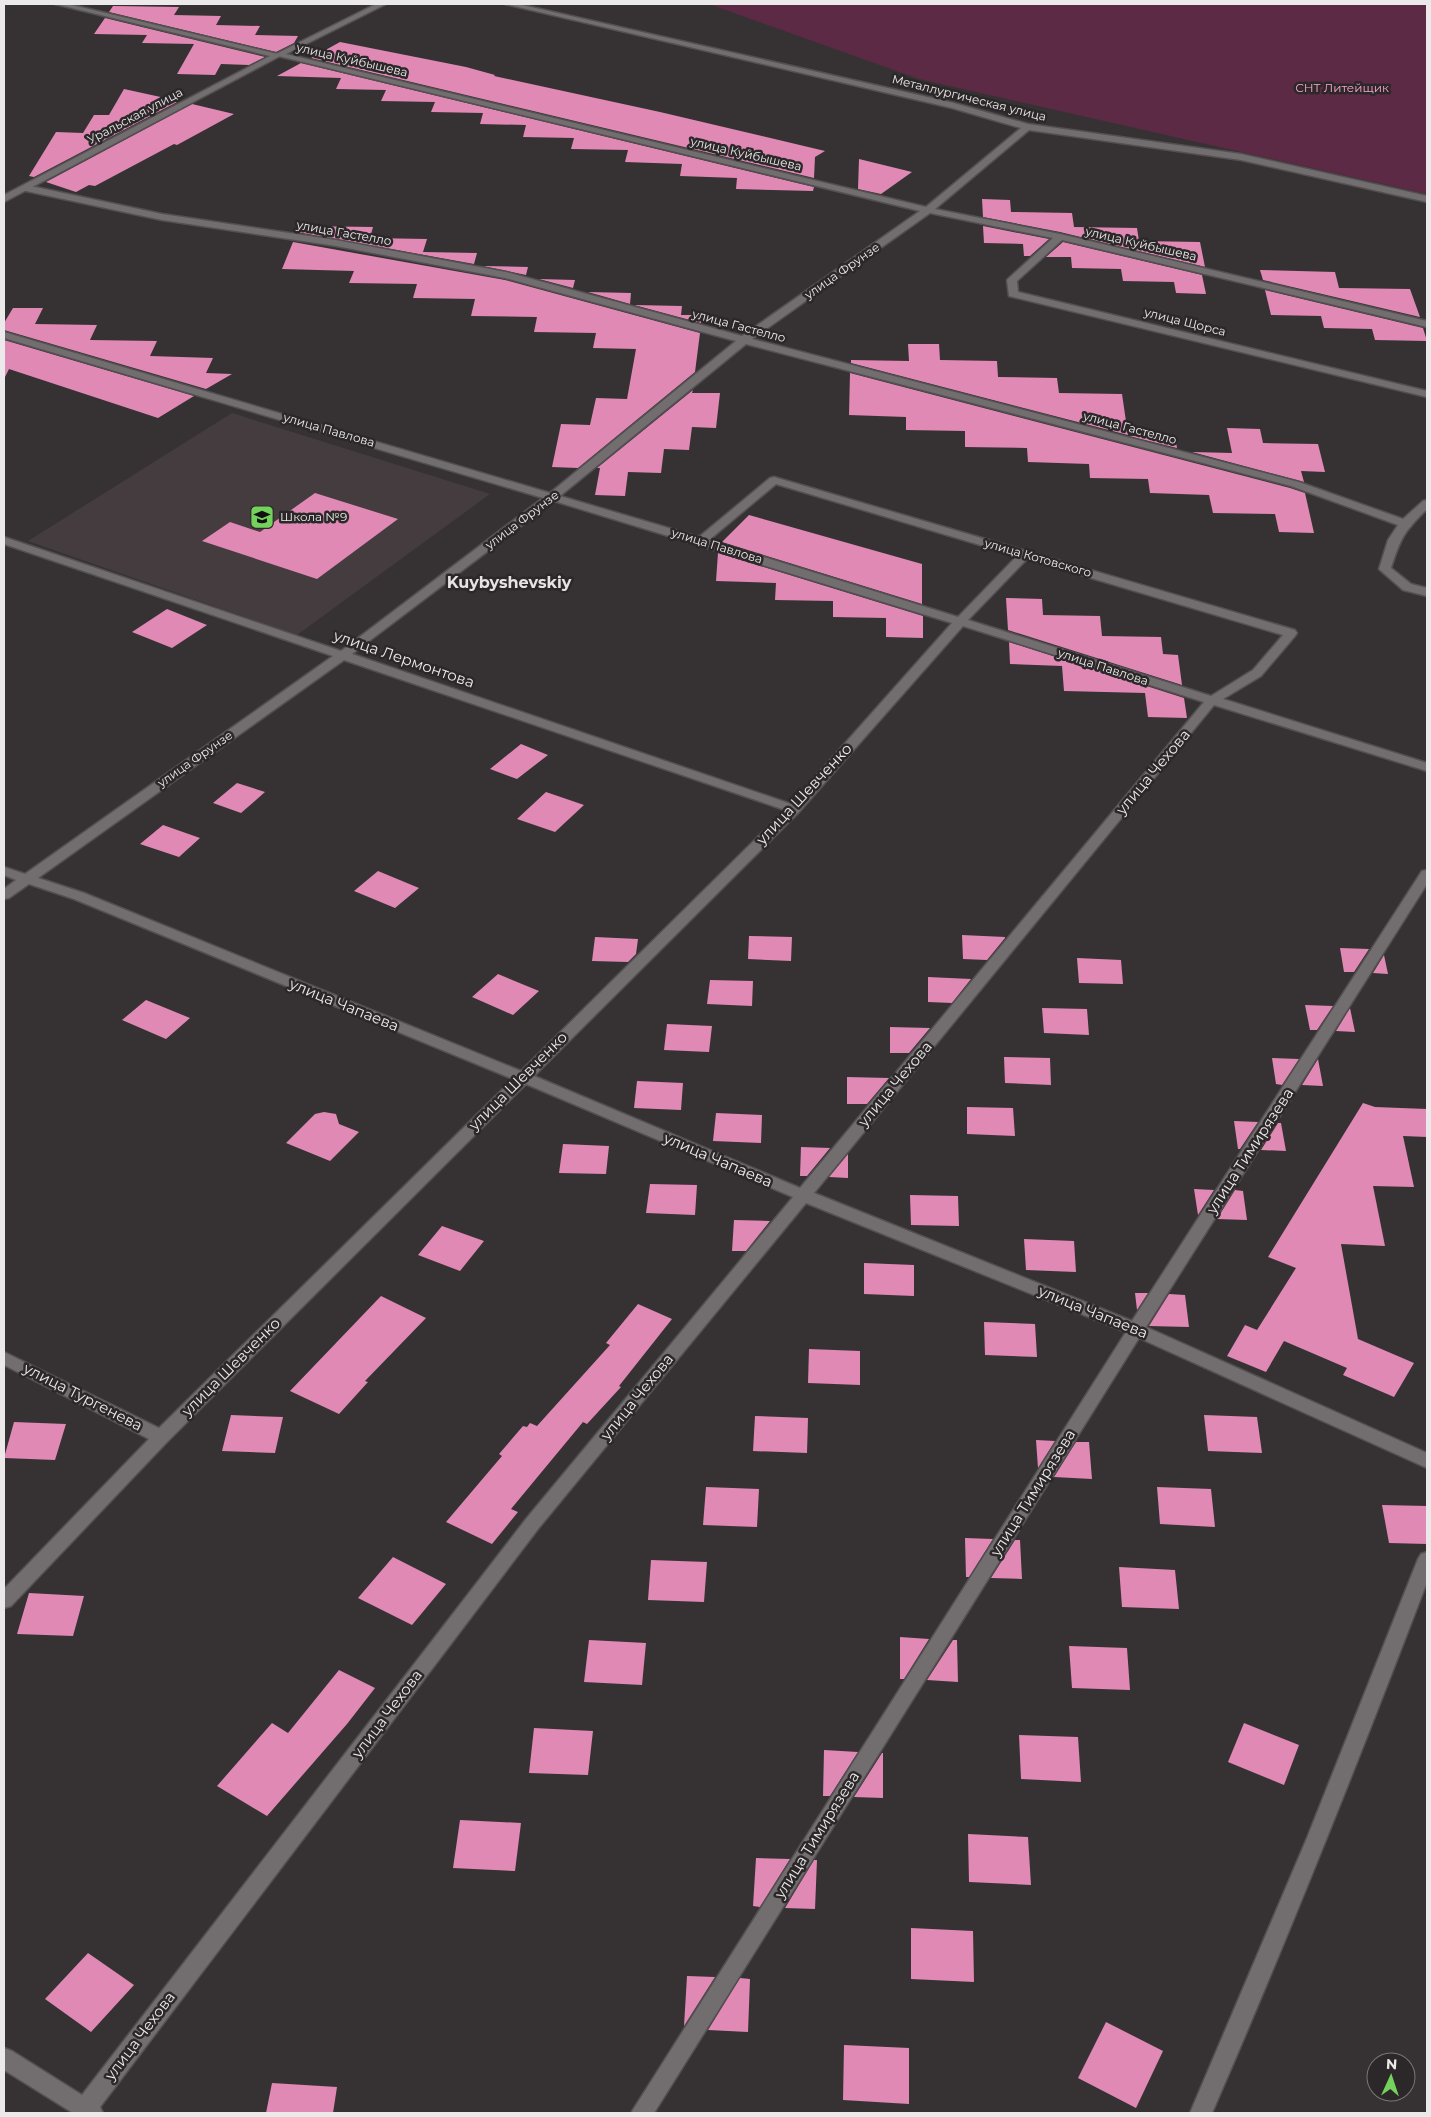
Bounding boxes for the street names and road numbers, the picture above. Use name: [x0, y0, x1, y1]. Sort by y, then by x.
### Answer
street label: улица Куйбышева: [294, 39, 409, 80]
street label: Металлургическая улица: [890, 71, 1048, 124]
street label: Уральская улица: [85, 84, 185, 147]
street label: улица Куйбышева: [688, 133, 803, 174]
street label: улица Гастелло: [294, 217, 393, 248]
street label: улица Куйбышева: [1083, 223, 1198, 264]
street label: улица Фрунзе: [800, 239, 882, 303]
street label: улица Щорса: [1142, 304, 1227, 339]
street label: улица Гастелло: [690, 306, 788, 345]
street label: улица Гастелло: [1081, 408, 1179, 447]
street label: улица Павлова: [281, 409, 377, 450]
street label: улица Фрунзе: [481, 487, 561, 553]
street label: улица Павлова: [669, 524, 764, 566]
street label: улица Котовского: [982, 535, 1094, 580]
street label: улица Лермонтова: [330, 625, 477, 692]
street label: улица Павлова: [1055, 645, 1150, 688]
street label: улица Чехова: [1111, 725, 1194, 819]
street label: улица Фрунзе: [153, 727, 235, 791]
street label: улица Шевченко: [751, 739, 856, 849]
street label: улица Чапаева: [286, 974, 402, 1035]
street label: улица Шевченко: [464, 1027, 571, 1135]
street label: улица Чехова: [853, 1037, 936, 1131]
street label: улица Тимирязева: [1201, 1084, 1297, 1218]
street label: улица Чапаева: [660, 1128, 775, 1191]
street label: улица Чапаева: [1035, 1281, 1151, 1342]
street label: улица Шевченко: [177, 1313, 284, 1421]
street label: улица Чехова: [595, 1350, 677, 1444]
street label: улица Тургенева: [20, 1358, 146, 1435]
street label: улица Тимирязева: [985, 1426, 1079, 1561]
street label: улица Чехова: [347, 1666, 426, 1762]
street label: улица Тимирязева: [769, 1768, 863, 1903]
street label: улица Чехова: [100, 1988, 179, 2084]

